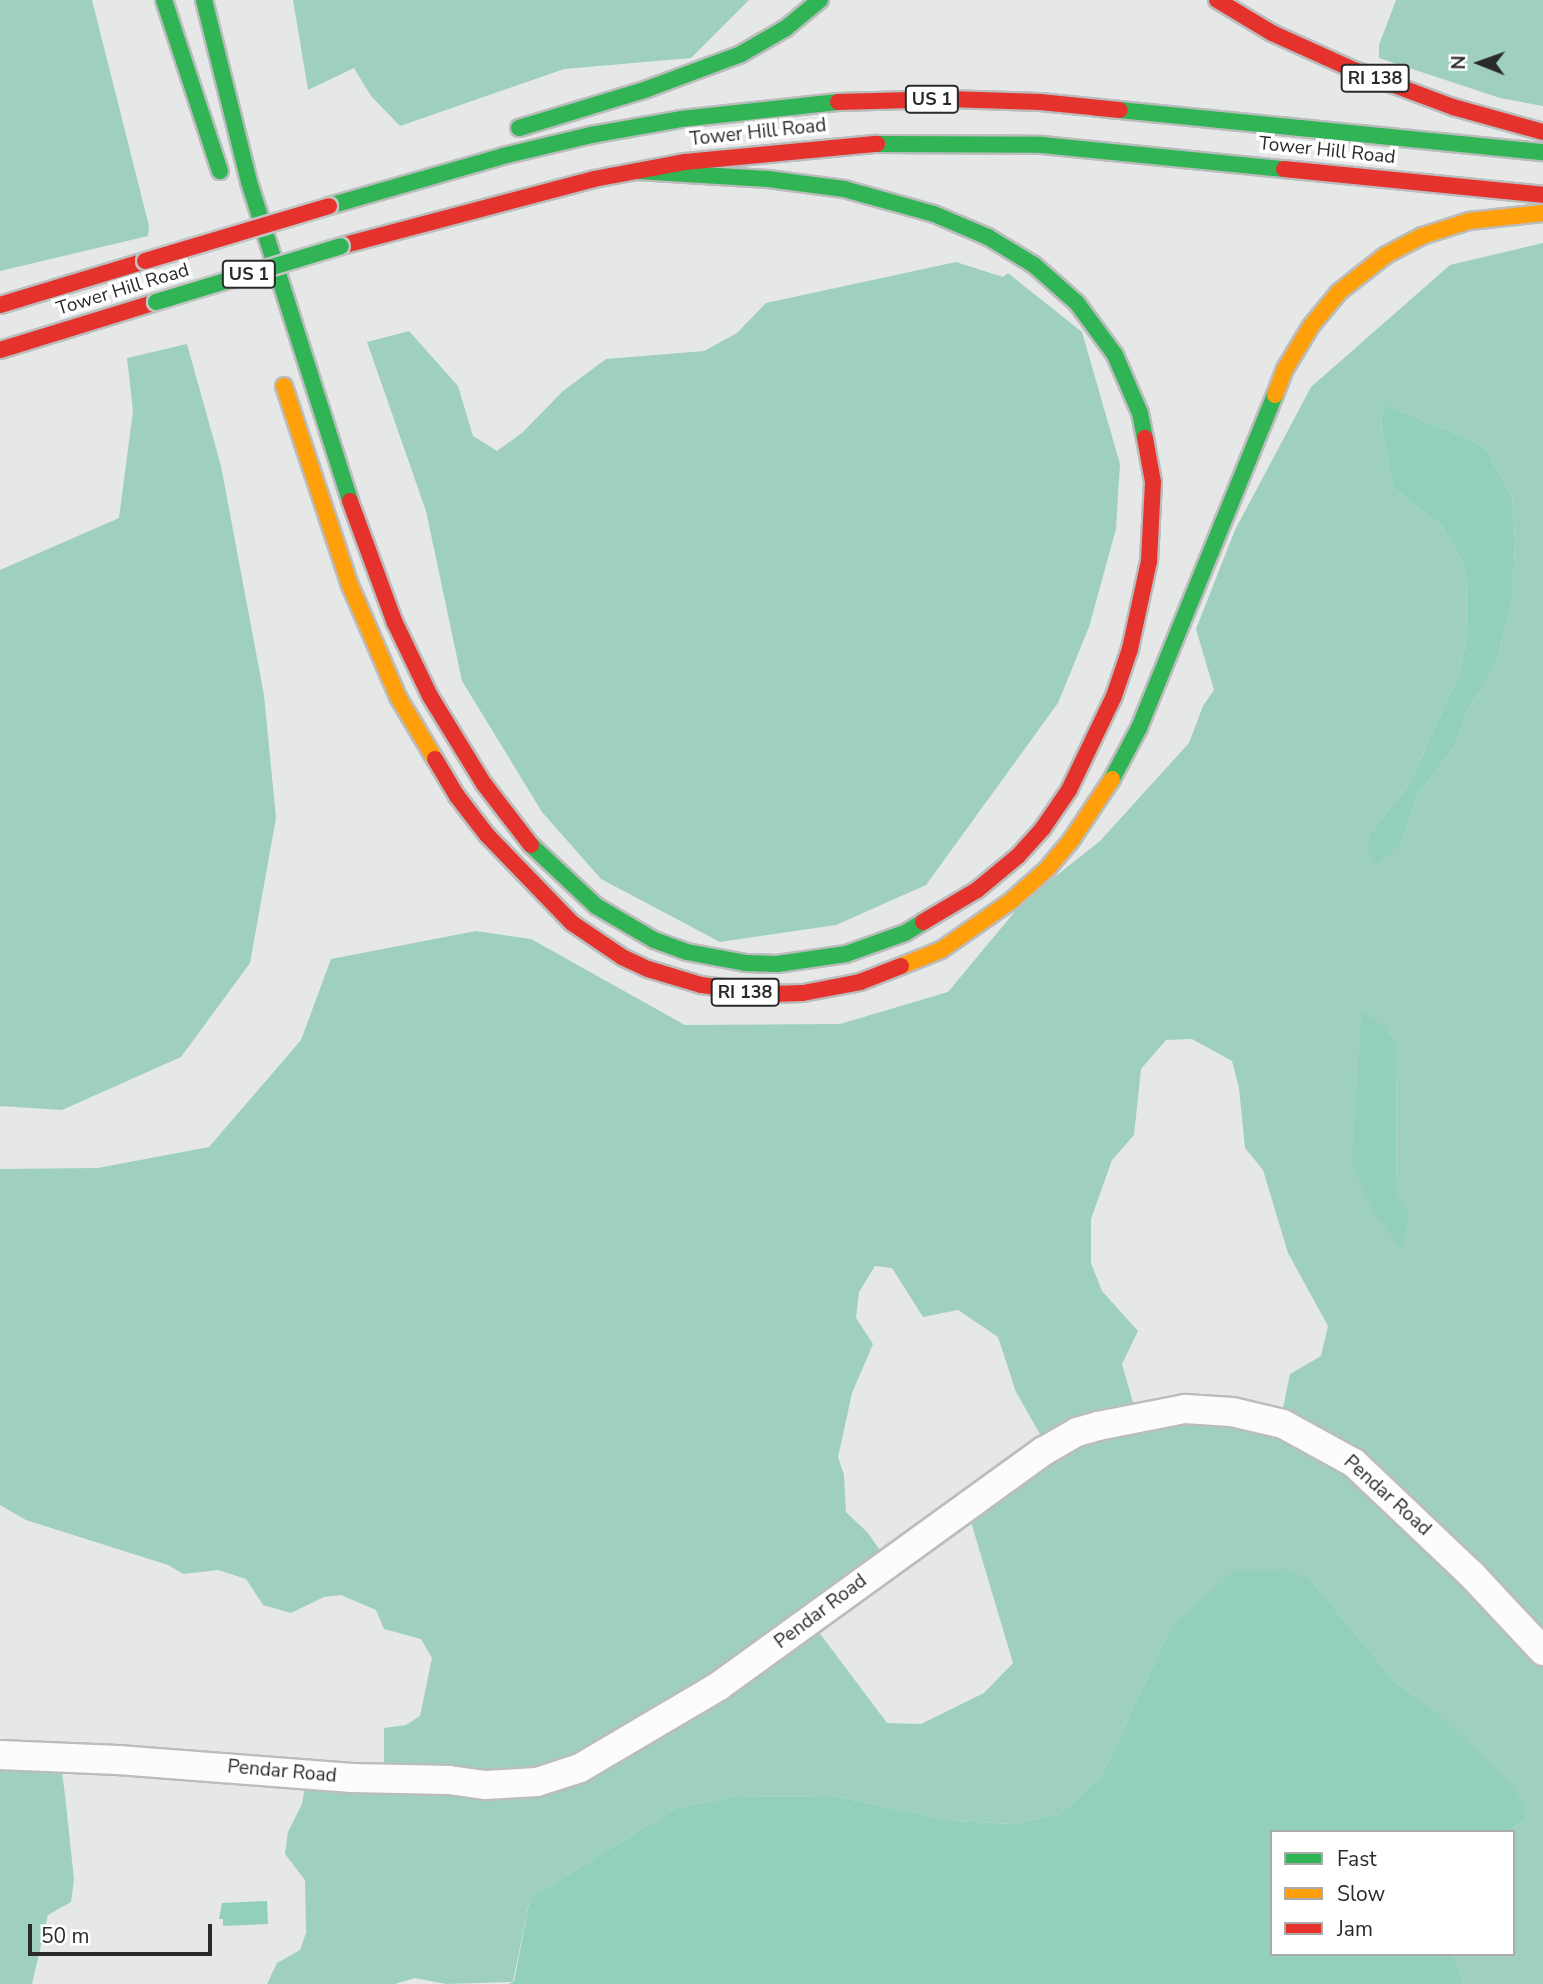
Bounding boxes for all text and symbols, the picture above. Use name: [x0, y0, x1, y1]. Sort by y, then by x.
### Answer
north arrow: [1445, 28, 1515, 98]
text: N: [1446, 55, 1472, 70]
road number: RI 138: [1340, 64, 1410, 92]
road number: US 1: [904, 84, 960, 114]
street label: Tower Hill Road: [689, 114, 827, 152]
street label: Tower Hill Road: [1258, 132, 1396, 170]
street label: Tower Hill Road: [54, 259, 192, 321]
road number: US 1: [221, 260, 277, 288]
road number: RI 138: [710, 978, 780, 1007]
street label: Pendar Road: [1339, 1451, 1435, 1541]
street label: Pendar Road: [770, 1570, 872, 1654]
street label: Pendar Road: [226, 1756, 338, 1788]
legend: [1270, 1830, 1515, 1956]
text: Fast: [1337, 1845, 1377, 1873]
text: Slow: [1337, 1880, 1385, 1908]
scale bar: [32, 1910, 215, 1954]
text: Jam: [1337, 1915, 1373, 1943]
text: 50 m: [41, 1922, 90, 1950]

